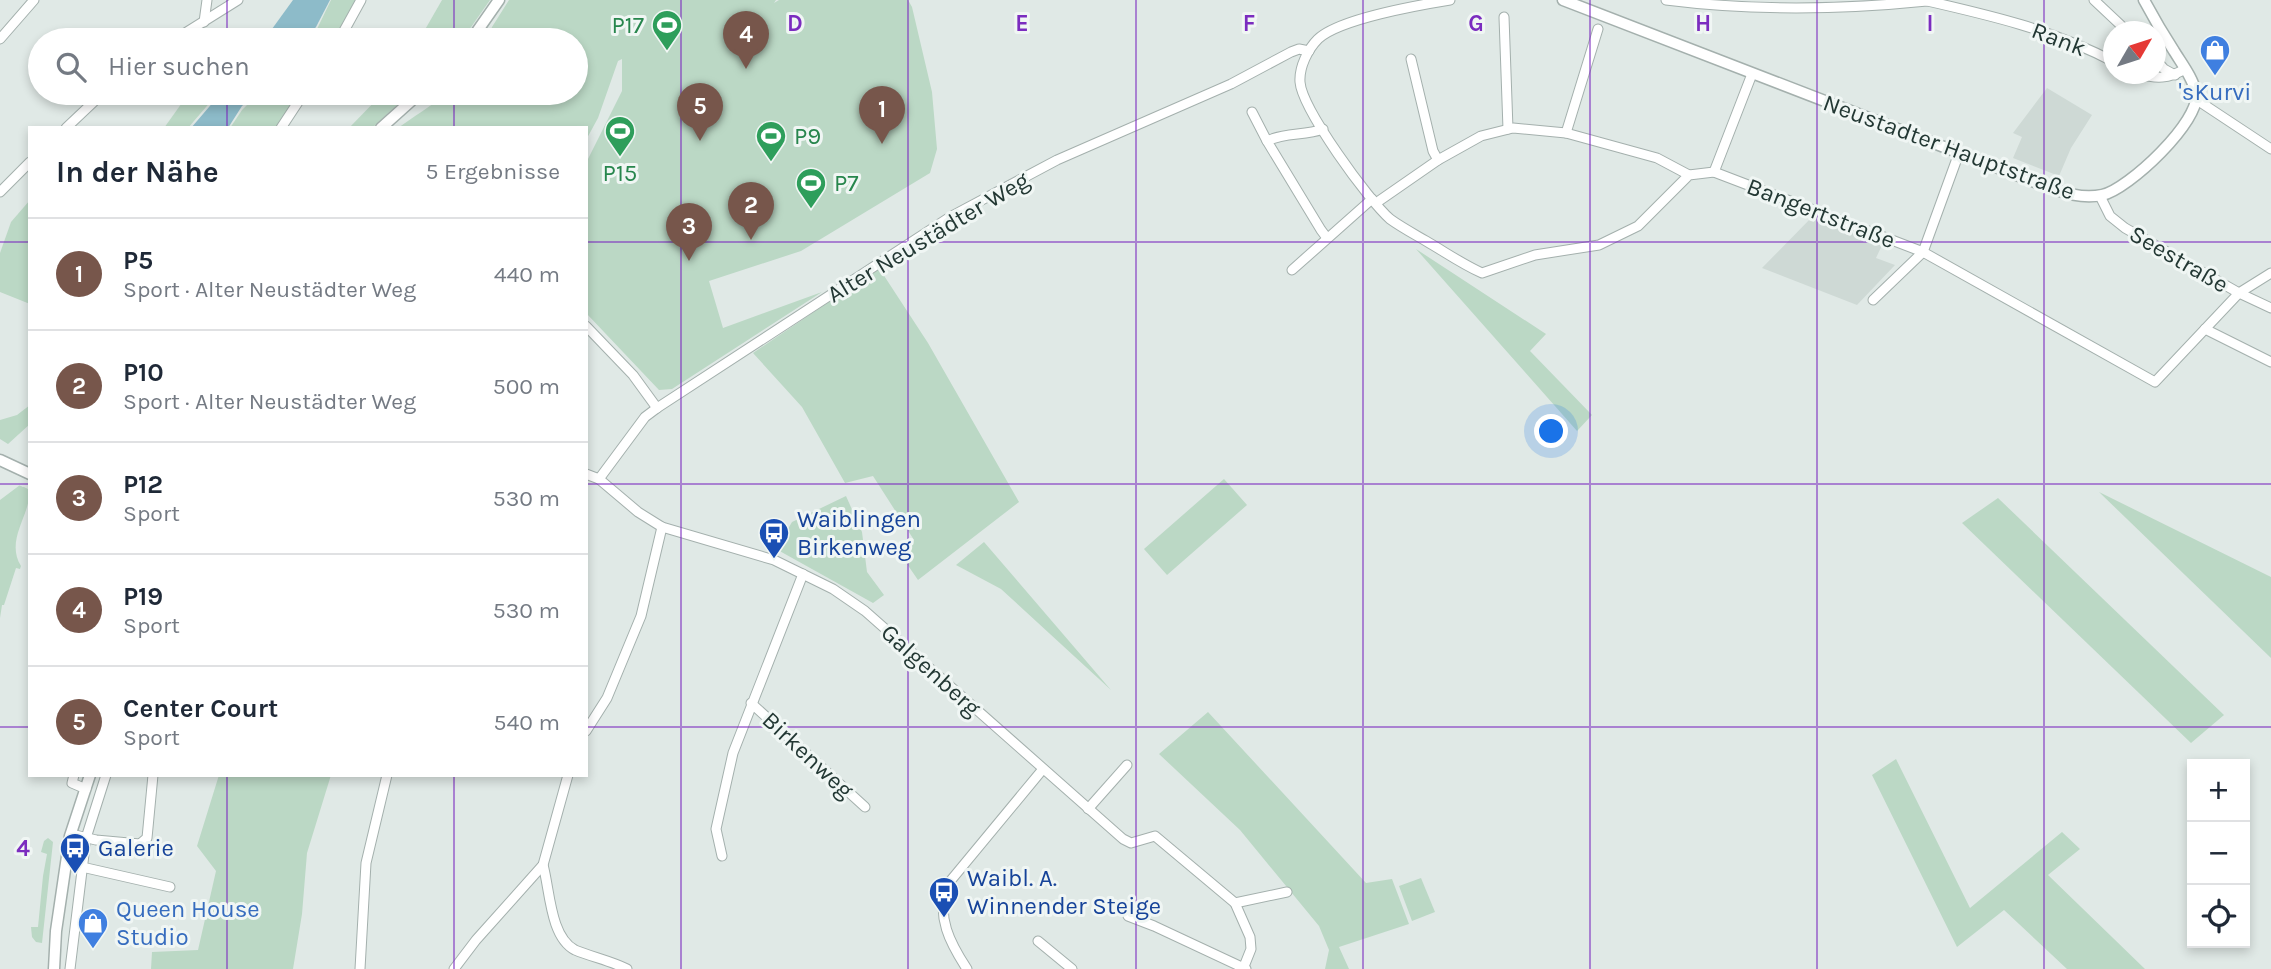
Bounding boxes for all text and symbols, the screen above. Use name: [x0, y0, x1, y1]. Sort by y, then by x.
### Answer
sports icon: P17: [650, 8, 684, 52]
text: D: [787, 10, 803, 37]
text: E: [1015, 10, 1029, 37]
text: F: [1243, 10, 1255, 37]
text: G: [1468, 10, 1484, 37]
text: H: [1695, 10, 1711, 37]
text: I: [1926, 10, 1934, 37]
place label: P17: [612, 11, 644, 39]
pin: 4: [723, 11, 769, 69]
street label: Rank: [2028, 16, 2090, 62]
north arrow: [2103, 21, 2166, 84]
search box: [28, 28, 588, 105]
shop icon: 'sKurvi: [2198, 33, 2232, 77]
icon: search: [52, 48, 90, 86]
text: Hier suchen: [108, 51, 250, 82]
place label: 'sKurvi: [2179, 78, 2251, 106]
pin: 5: [677, 83, 723, 141]
pin: 1: [859, 86, 905, 144]
street label: Neustadter Hauptstraße: [1819, 88, 2079, 206]
sports icon: P15: [603, 114, 637, 158]
sports icon: P9: [754, 119, 788, 163]
place label: P9: [794, 122, 821, 150]
text: In der Nähe: [56, 154, 219, 190]
text: 5 Ergebnisse: [426, 158, 560, 185]
place label: P15: [603, 159, 637, 187]
street label: Alter Neustädter Weg: [822, 165, 1035, 308]
sports icon: P7: [794, 166, 828, 210]
place label: P7: [834, 169, 859, 197]
street label: Bangertstraße: [1743, 172, 1899, 254]
pin: 2: [728, 182, 774, 240]
pin: 3: [666, 203, 712, 261]
street label: Seestraße: [2124, 219, 2234, 299]
text: P5: [123, 245, 153, 276]
text: 1: [75, 261, 83, 288]
text: 440 m: [494, 261, 560, 288]
text: Sport · Alter Neustädter Weg: [123, 276, 416, 303]
text: P10: [123, 357, 164, 388]
text: 2: [72, 373, 86, 400]
text: 500 m: [493, 373, 560, 400]
text: Sport · Alter Neustädter Weg: [123, 388, 416, 415]
your location: [1534, 414, 1568, 448]
text: P12: [123, 469, 163, 500]
text: 3: [72, 485, 86, 512]
text: 530 m: [493, 485, 560, 512]
text: Sport: [123, 500, 180, 527]
place label: Waiblingen Birkenweg: [797, 505, 921, 561]
bus stop icon: Waiblingen Birkenweg: [757, 516, 791, 560]
text: P19: [123, 581, 163, 612]
text: 4: [72, 597, 86, 624]
text: 530 m: [493, 597, 560, 624]
text: Sport: [123, 612, 180, 639]
street label: Galgenberg: [876, 618, 987, 722]
text: Center Court: [123, 693, 278, 724]
street label: Birkenweg: [757, 706, 860, 805]
text: 5: [72, 709, 86, 736]
text: 540 m: [494, 709, 560, 736]
text: Sport: [123, 724, 180, 751]
map controls: [2187, 759, 2250, 948]
button: +: [2187, 759, 2250, 822]
button: −: [2187, 822, 2250, 885]
bus stop icon: Galerie: [58, 831, 92, 875]
place label: Galerie: [98, 834, 174, 862]
text: 4: [16, 835, 30, 862]
place label: Waibl. A. Winnender Steige: [967, 864, 1161, 920]
bus stop icon: Waibl. A. Winnender Steige: [927, 875, 961, 919]
button: locate: [2187, 885, 2250, 948]
place label: Queen House Studio: [116, 895, 260, 951]
shop icon: Queen House Studio: [76, 906, 110, 950]

